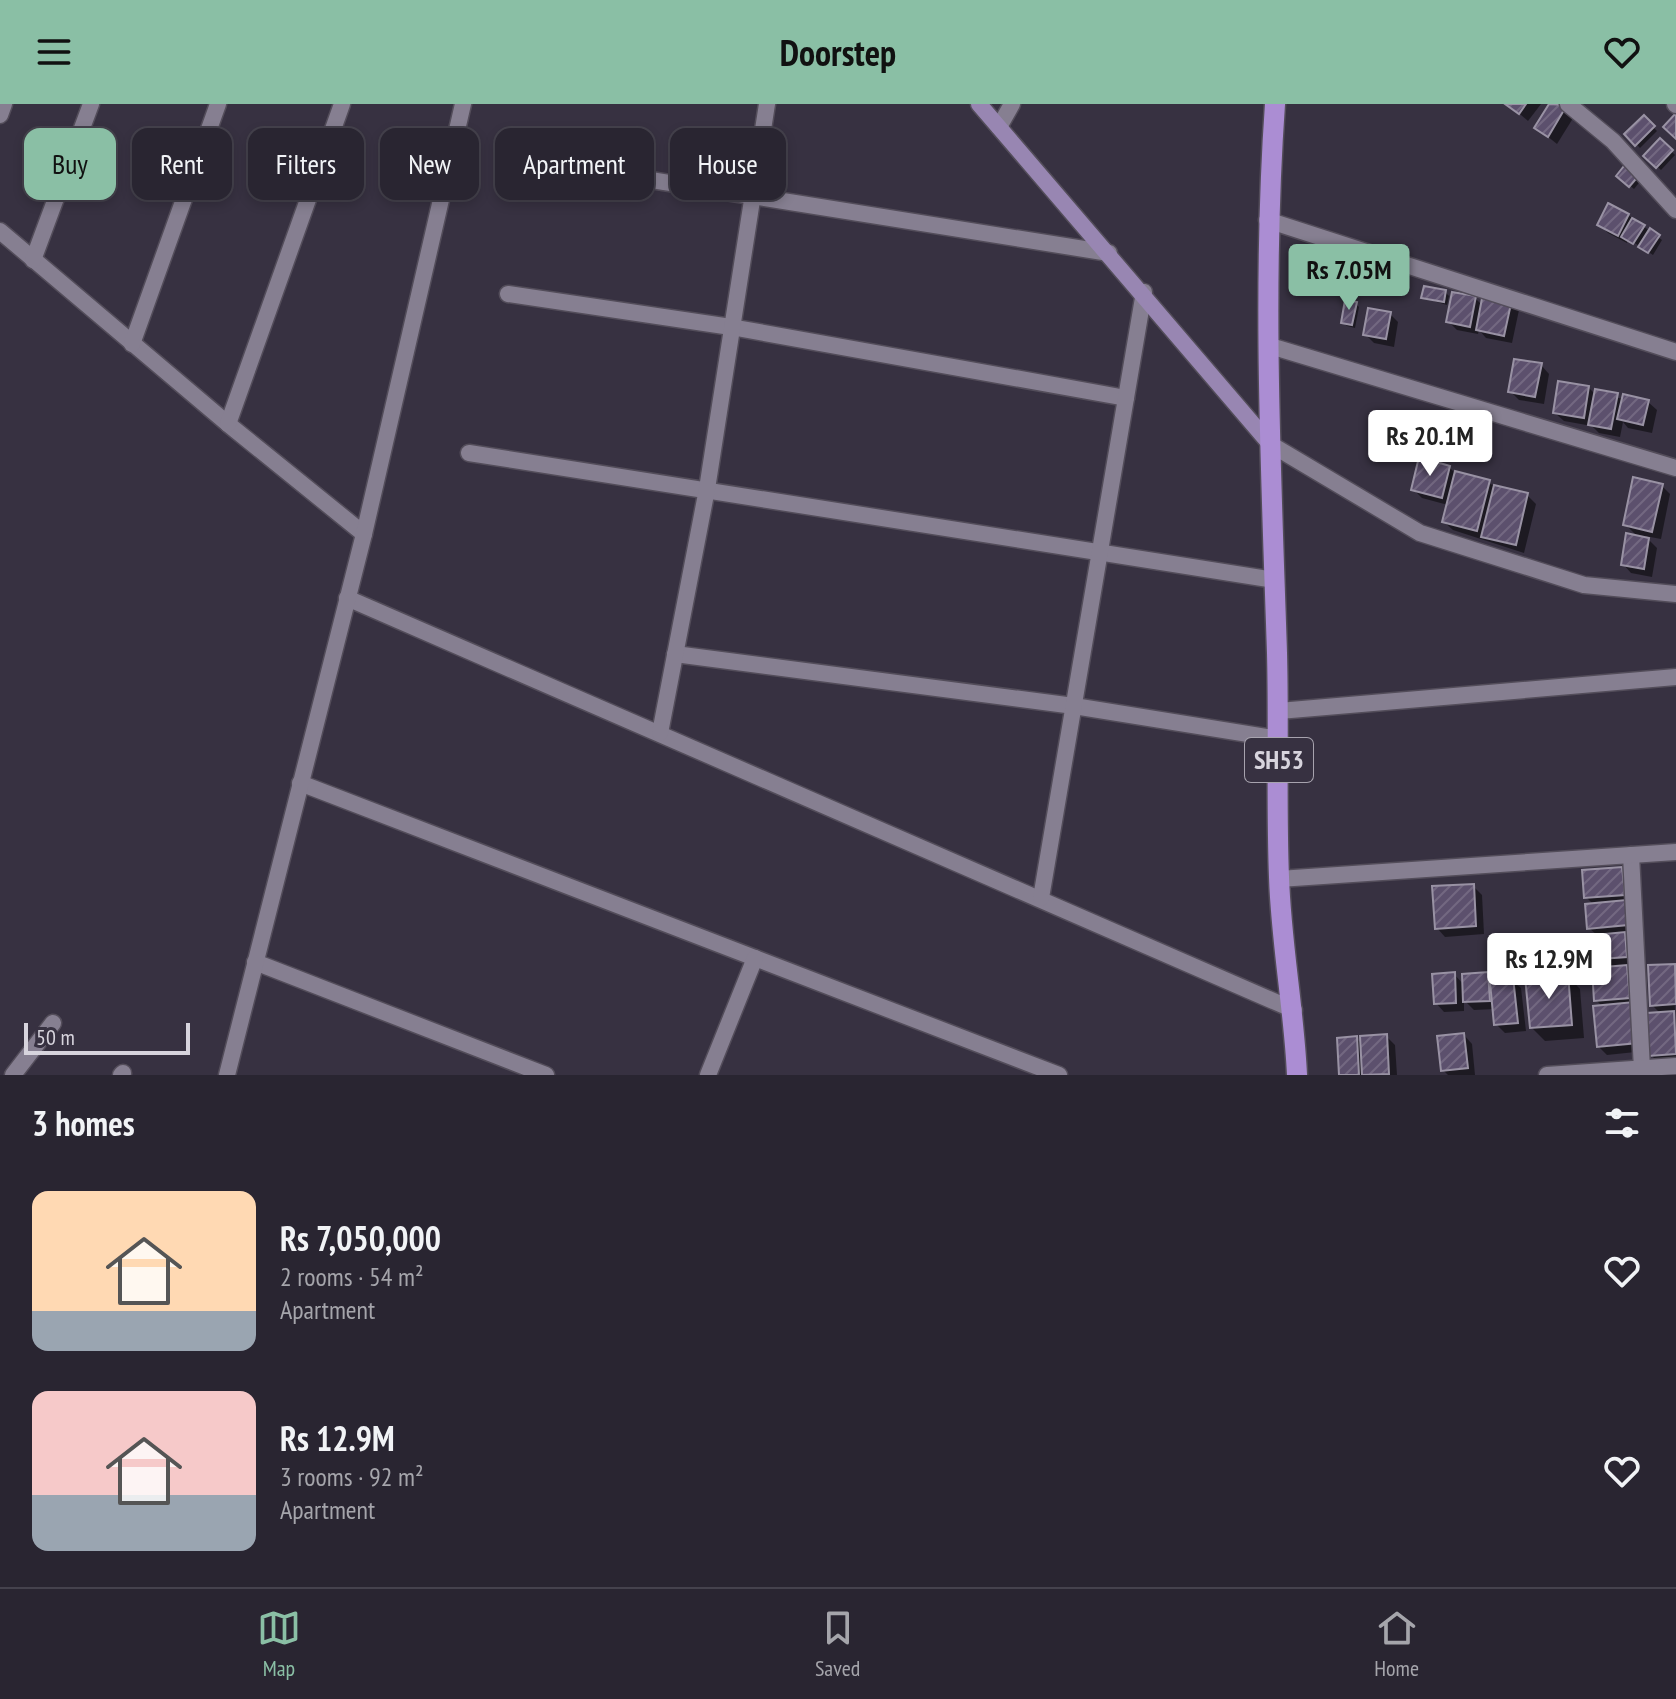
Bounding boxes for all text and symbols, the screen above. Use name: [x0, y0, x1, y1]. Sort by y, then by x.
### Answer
text: Doorstep: [780, 29, 896, 76]
icon: menu: [32, 30, 76, 74]
icon: heart: [1600, 30, 1644, 74]
chip: Buy: [24, 128, 116, 200]
chip: Rent: [132, 128, 232, 200]
chip: Filters: [248, 128, 364, 200]
chip: New: [380, 128, 479, 200]
chip: Apartment: [495, 128, 654, 200]
chip: House: [670, 128, 786, 200]
pin: Rs 7.05M: [1266, 244, 1432, 312]
text: Rs 7.05M: [1307, 253, 1391, 286]
pin: Rs 20.1M: [1347, 410, 1513, 478]
text: Rs 20.1M: [1386, 419, 1474, 452]
road number: SH53: [1245, 738, 1313, 782]
pin: Rs 12.9M: [1466, 933, 1632, 1001]
text: Rs 12.9M: [1505, 942, 1593, 975]
scale bar: [24, 1019, 190, 1055]
text: 50 m: [36, 1023, 75, 1051]
text: 3 homes: [32, 1101, 135, 1145]
icon: filters: [1600, 1101, 1644, 1145]
text: Rs 7,050,000: [280, 1216, 441, 1260]
icon: home: [96, 1223, 192, 1319]
icon: heart: [1600, 1249, 1644, 1293]
text: 2 rooms · 54 m²: [280, 1260, 424, 1293]
text: Apartment: [280, 1293, 375, 1326]
text: Rs 12.9M: [280, 1416, 395, 1460]
icon: home: [96, 1423, 192, 1519]
icon: heart: [1600, 1449, 1644, 1493]
text: 3 rooms · 92 m²: [280, 1460, 424, 1493]
text: Apartment: [280, 1493, 375, 1526]
tab: Map: [257, 1606, 301, 1682]
tab: Saved: [815, 1606, 860, 1682]
tab: Home: [1374, 1606, 1419, 1682]

